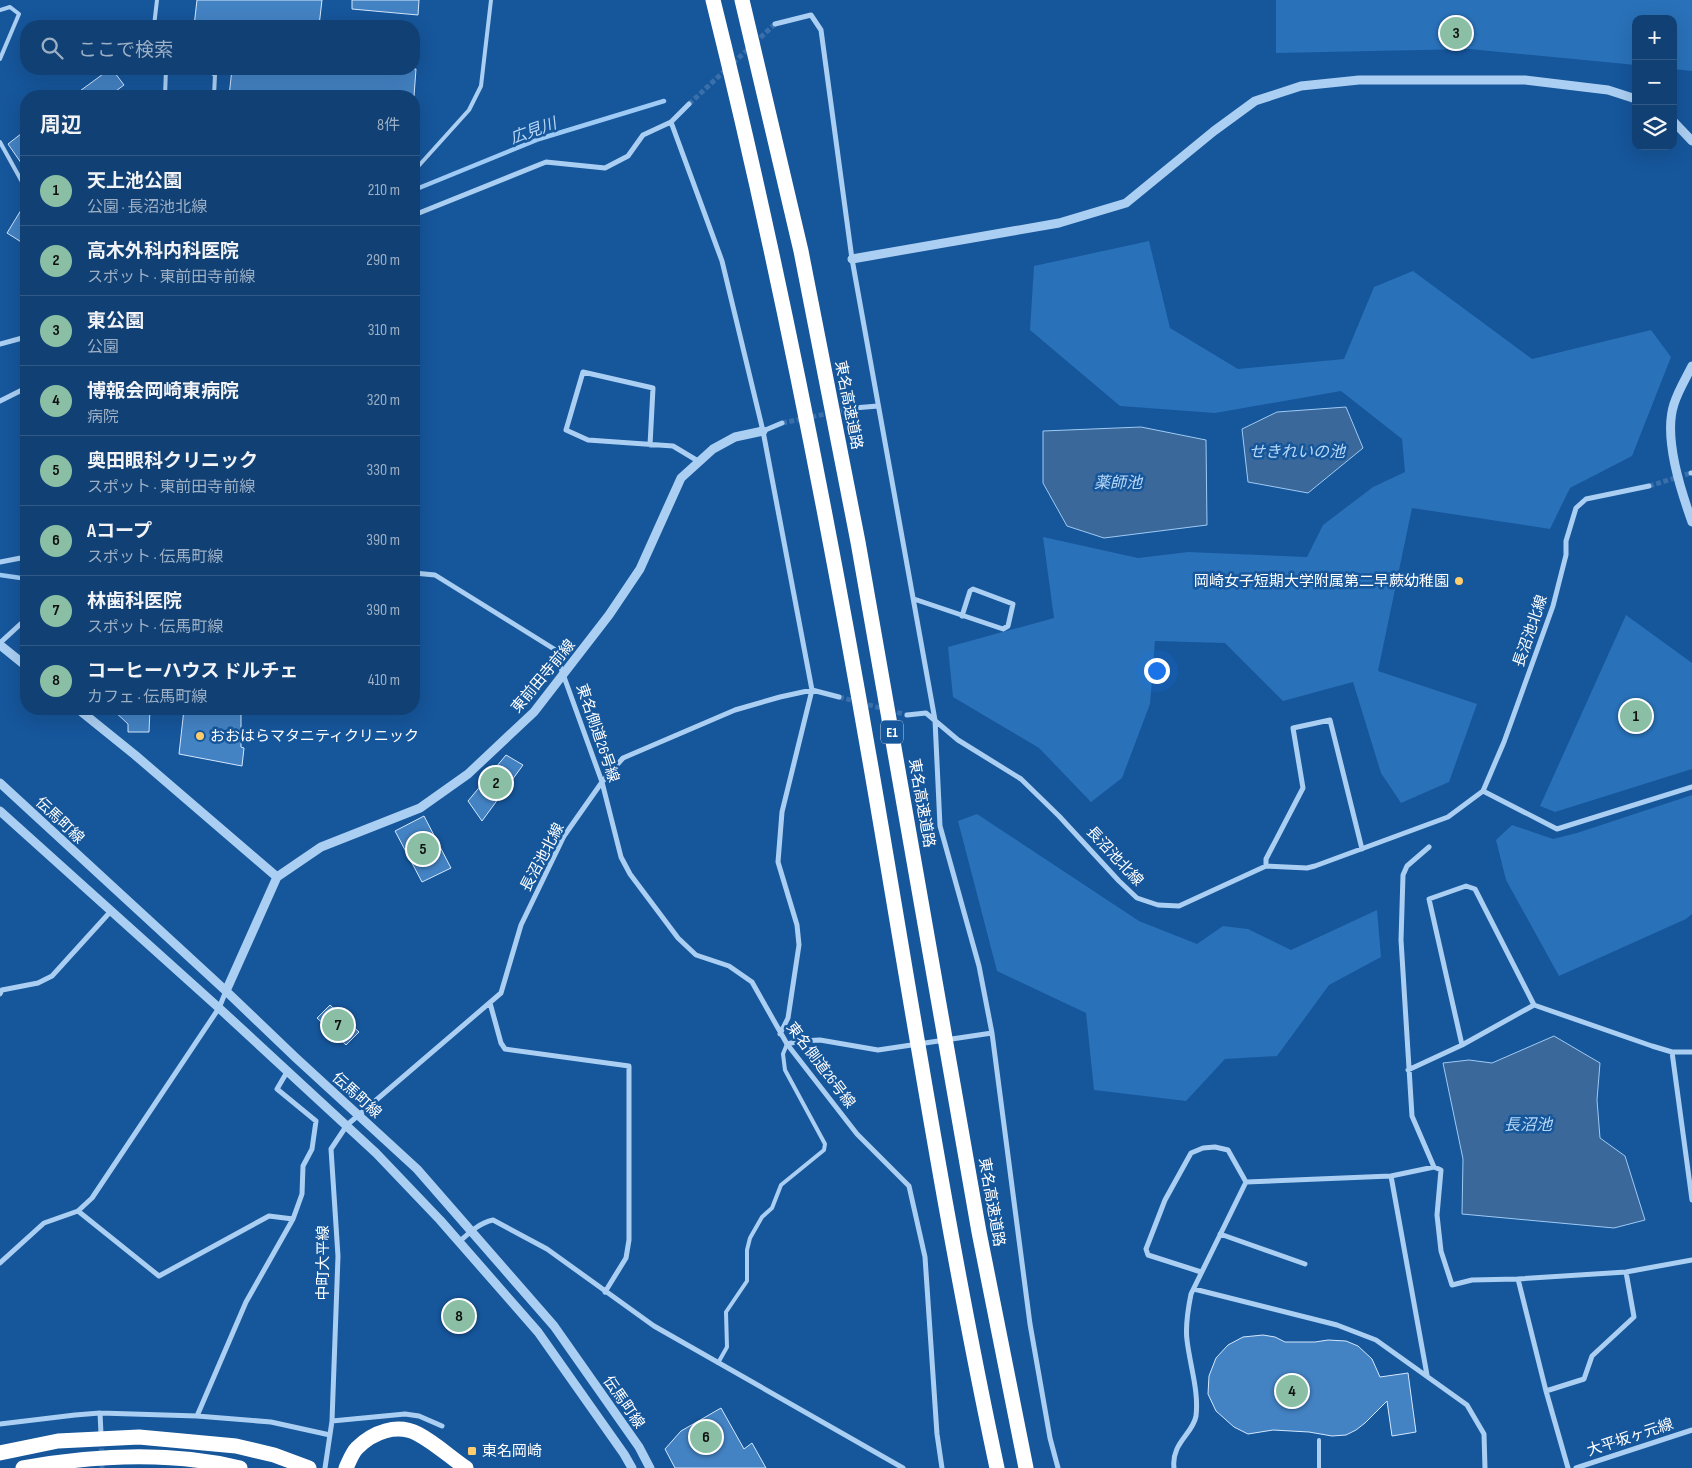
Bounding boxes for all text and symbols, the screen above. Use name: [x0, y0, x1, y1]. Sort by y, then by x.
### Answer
pin: 3: [1440, 14, 1472, 52]
map controls: [1632, 15, 1677, 150]
button: +: [1632, 15, 1677, 60]
search box: [20, 20, 420, 75]
icon: search: [38, 34, 66, 62]
text: ここで検索: [78, 39, 173, 62]
button: −: [1632, 60, 1677, 105]
button: layers: [1632, 105, 1677, 150]
text: 周辺: [40, 113, 82, 138]
water label: 広見川: [508, 114, 561, 149]
text: 8件: [377, 116, 400, 135]
text: 天上池公園: [87, 170, 182, 193]
text: 1: [53, 181, 59, 200]
text: 210 m: [368, 181, 400, 200]
text: 公園 · 長沼池北線: [87, 198, 207, 217]
text: 高木外科内科医院: [87, 240, 239, 263]
text: 2: [52, 251, 60, 270]
text: 290 m: [366, 251, 400, 270]
text: スポット · 東前田寺前線: [87, 268, 255, 287]
text: 東公園: [87, 310, 144, 333]
text: 3: [52, 321, 60, 340]
text: 310 m: [368, 321, 400, 340]
text: 公園: [87, 338, 119, 357]
street label: 東名高速道路: [831, 359, 866, 451]
text: 博報会岡崎東病院: [87, 380, 239, 403]
text: 4: [52, 391, 60, 410]
text: 320 m: [367, 391, 400, 410]
text: 病院: [87, 408, 119, 427]
water label: せきれいの池: [1249, 443, 1347, 462]
text: 奥田眼科クリニック: [87, 450, 258, 473]
text: 5: [52, 461, 60, 480]
text: 330 m: [367, 461, 400, 480]
water label: 薬師池: [1094, 474, 1144, 493]
text: スポット · 東前田寺前線: [87, 478, 255, 497]
text: Aコープ: [87, 520, 152, 543]
text: 6: [52, 531, 60, 550]
text: 390 m: [366, 531, 400, 550]
text: スポット · 伝馬町線: [87, 548, 223, 567]
place label: 岡崎女子短期大学附属第二早蕨幼稚園: [1194, 572, 1449, 591]
marker: 岡崎女子短期大学附属第二早蕨幼稚園: [1453, 575, 1465, 587]
text: 林歯科医院: [87, 590, 182, 613]
street label: 長沼池北線: [1509, 593, 1552, 670]
text: 7: [53, 601, 59, 620]
text: 390 m: [366, 601, 400, 620]
text: スポット · 伝馬町線: [87, 618, 223, 637]
street label: 東前田寺前線: [507, 636, 580, 717]
your location: [1144, 658, 1170, 684]
text: コーヒーハウス ドルチェ: [87, 660, 299, 683]
text: 8: [52, 671, 60, 690]
text: 410 m: [368, 671, 400, 690]
street label: 東名側道26号線: [572, 681, 623, 785]
text: カフェ · 伝馬町線: [87, 688, 207, 707]
pin: 1: [1620, 697, 1652, 735]
road number: E1: [881, 720, 903, 744]
place label: おおはらマタニティクリニック: [210, 727, 419, 746]
marker: おおはらマタニティクリニック: [194, 730, 206, 742]
street label: 東名高速道路: [904, 757, 939, 849]
pin: 2: [480, 764, 512, 802]
street label: 伝馬町線: [31, 793, 88, 848]
street label: 長沼池北線: [516, 820, 568, 895]
street label: 長沼池北線: [1082, 822, 1147, 890]
pin: 5: [407, 830, 439, 868]
pin: 7: [322, 1006, 354, 1044]
street label: 東名側道26号線: [782, 1019, 859, 1112]
street label: 伝馬町線: [328, 1068, 385, 1123]
water label: 長沼池: [1504, 1116, 1554, 1135]
street label: 東名高速道路: [974, 1156, 1009, 1248]
street label: 中町大平線: [314, 1225, 333, 1301]
pin: 8: [443, 1297, 475, 1335]
street label: 伝馬町線: [599, 1372, 649, 1432]
pin: 4: [1276, 1372, 1308, 1410]
street label: 大平坂ヶ元線: [1584, 1415, 1676, 1460]
pin: 6: [690, 1418, 722, 1456]
place label: 東名岡崎: [482, 1442, 542, 1461]
marker: 東名岡崎: [466, 1445, 478, 1457]

